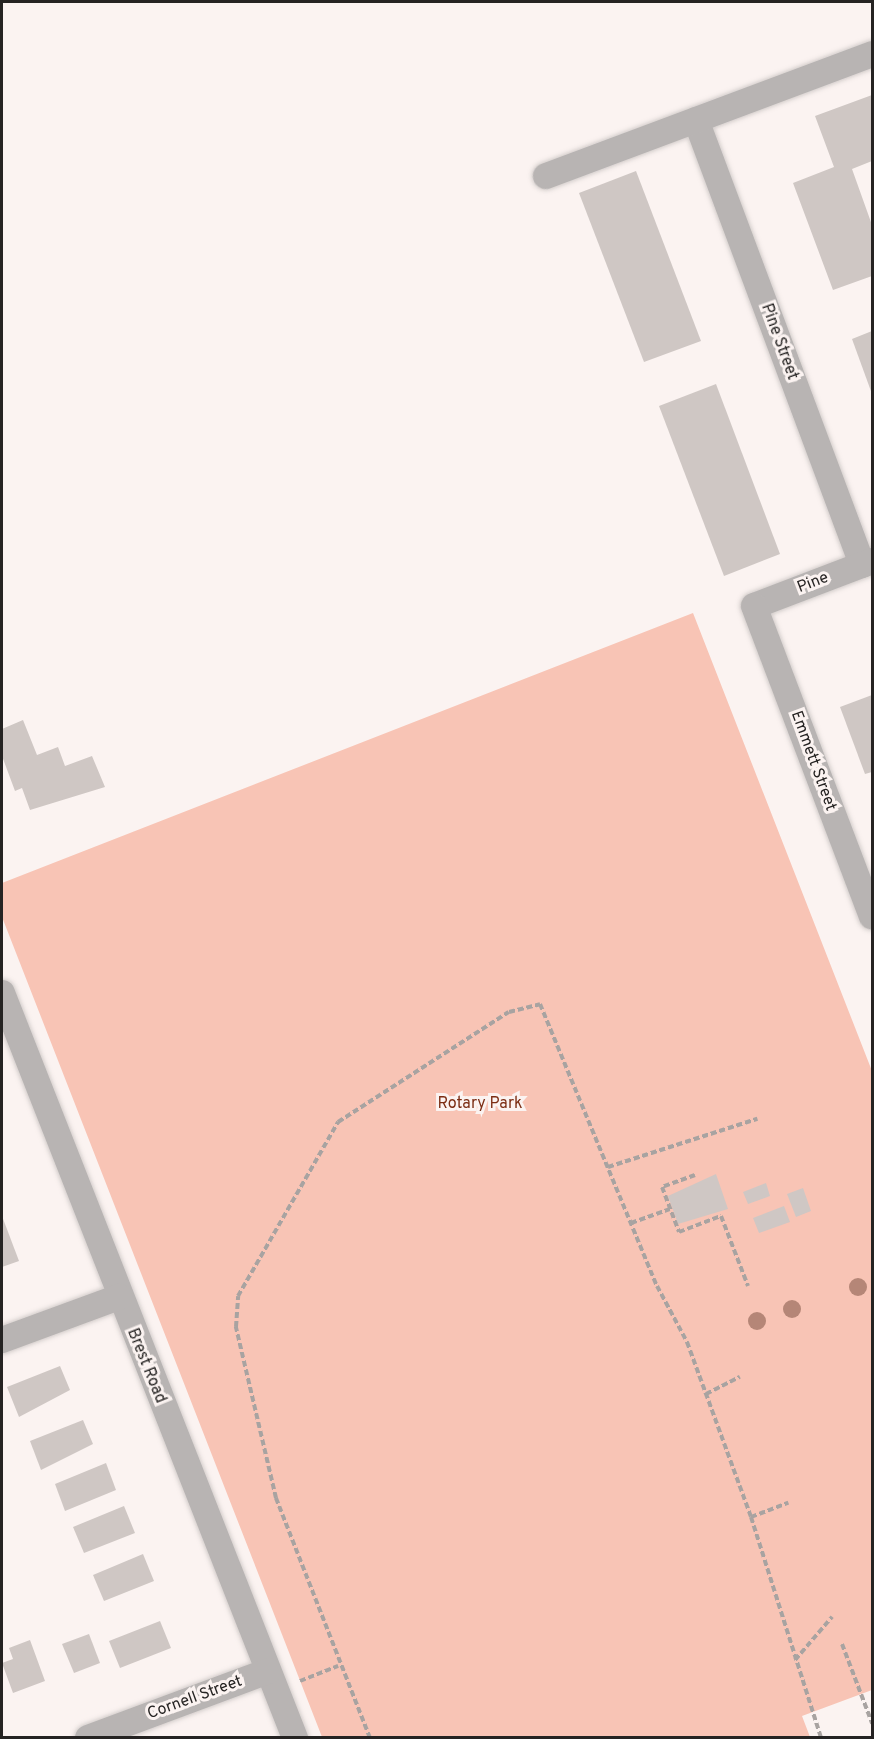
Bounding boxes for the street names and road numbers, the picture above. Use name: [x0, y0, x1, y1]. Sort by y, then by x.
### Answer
street label: Pine Street: [756, 301, 802, 383]
street label: Pine: [795, 568, 831, 598]
street label: Emmett Street: [786, 708, 840, 814]
street label: Brest Road: [122, 1326, 170, 1406]
street label: Cornell Street: [145, 1672, 245, 1724]

